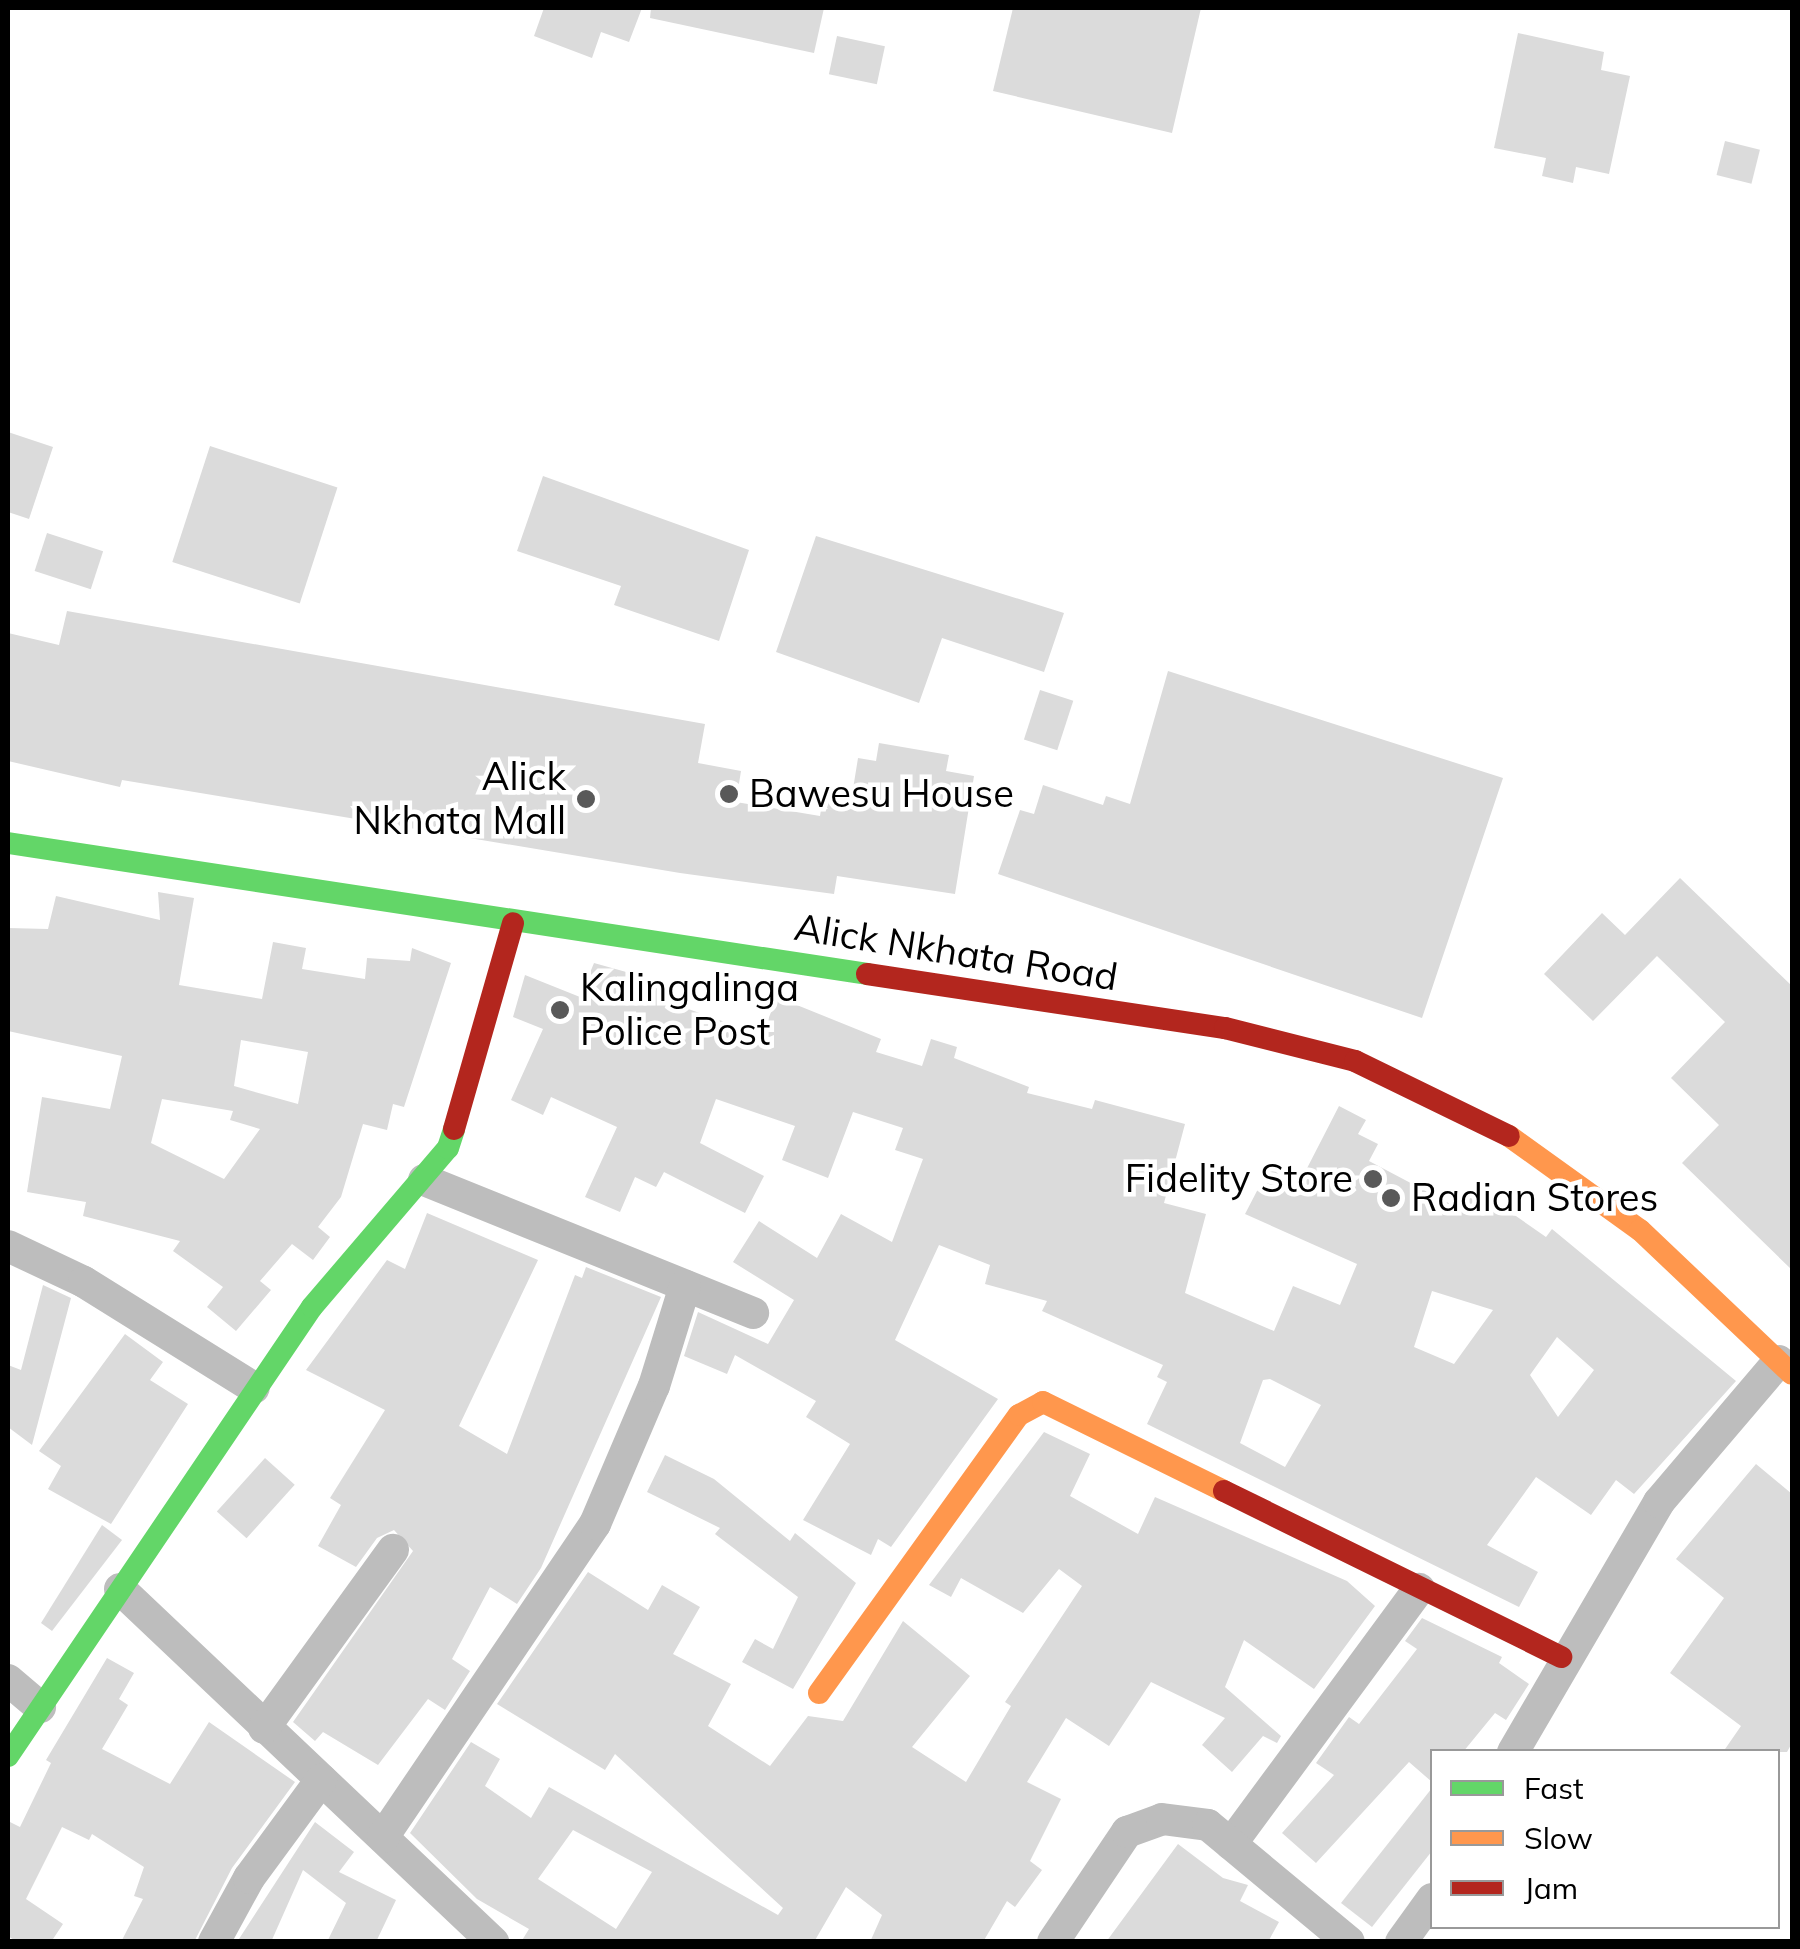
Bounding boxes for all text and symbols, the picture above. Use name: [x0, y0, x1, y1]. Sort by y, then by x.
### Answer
place label: Alick Nkhata Mall: [353, 754, 566, 844]
place label: Bawesu House: [749, 771, 1014, 817]
marker: Bawesu House: [718, 783, 740, 805]
marker: Alick Nkhata Mall: [575, 788, 597, 810]
street label: Alick Nkhata Road: [791, 904, 1121, 1000]
place label: Kalingalinga Police Post: [580, 965, 799, 1054]
marker: Kalingalinga Police Post: [549, 999, 571, 1021]
place label: Fidelity Store: [1125, 1156, 1353, 1202]
marker: Fidelity Store: [1362, 1168, 1384, 1190]
place label: Radian Stores: [1411, 1175, 1658, 1221]
marker: Radian Stores: [1380, 1187, 1402, 1209]
legend: [1430, 1749, 1780, 1929]
text: Fast: [1524, 1769, 1584, 1807]
text: Slow: [1524, 1819, 1593, 1857]
text: Jam: [1524, 1869, 1578, 1907]

